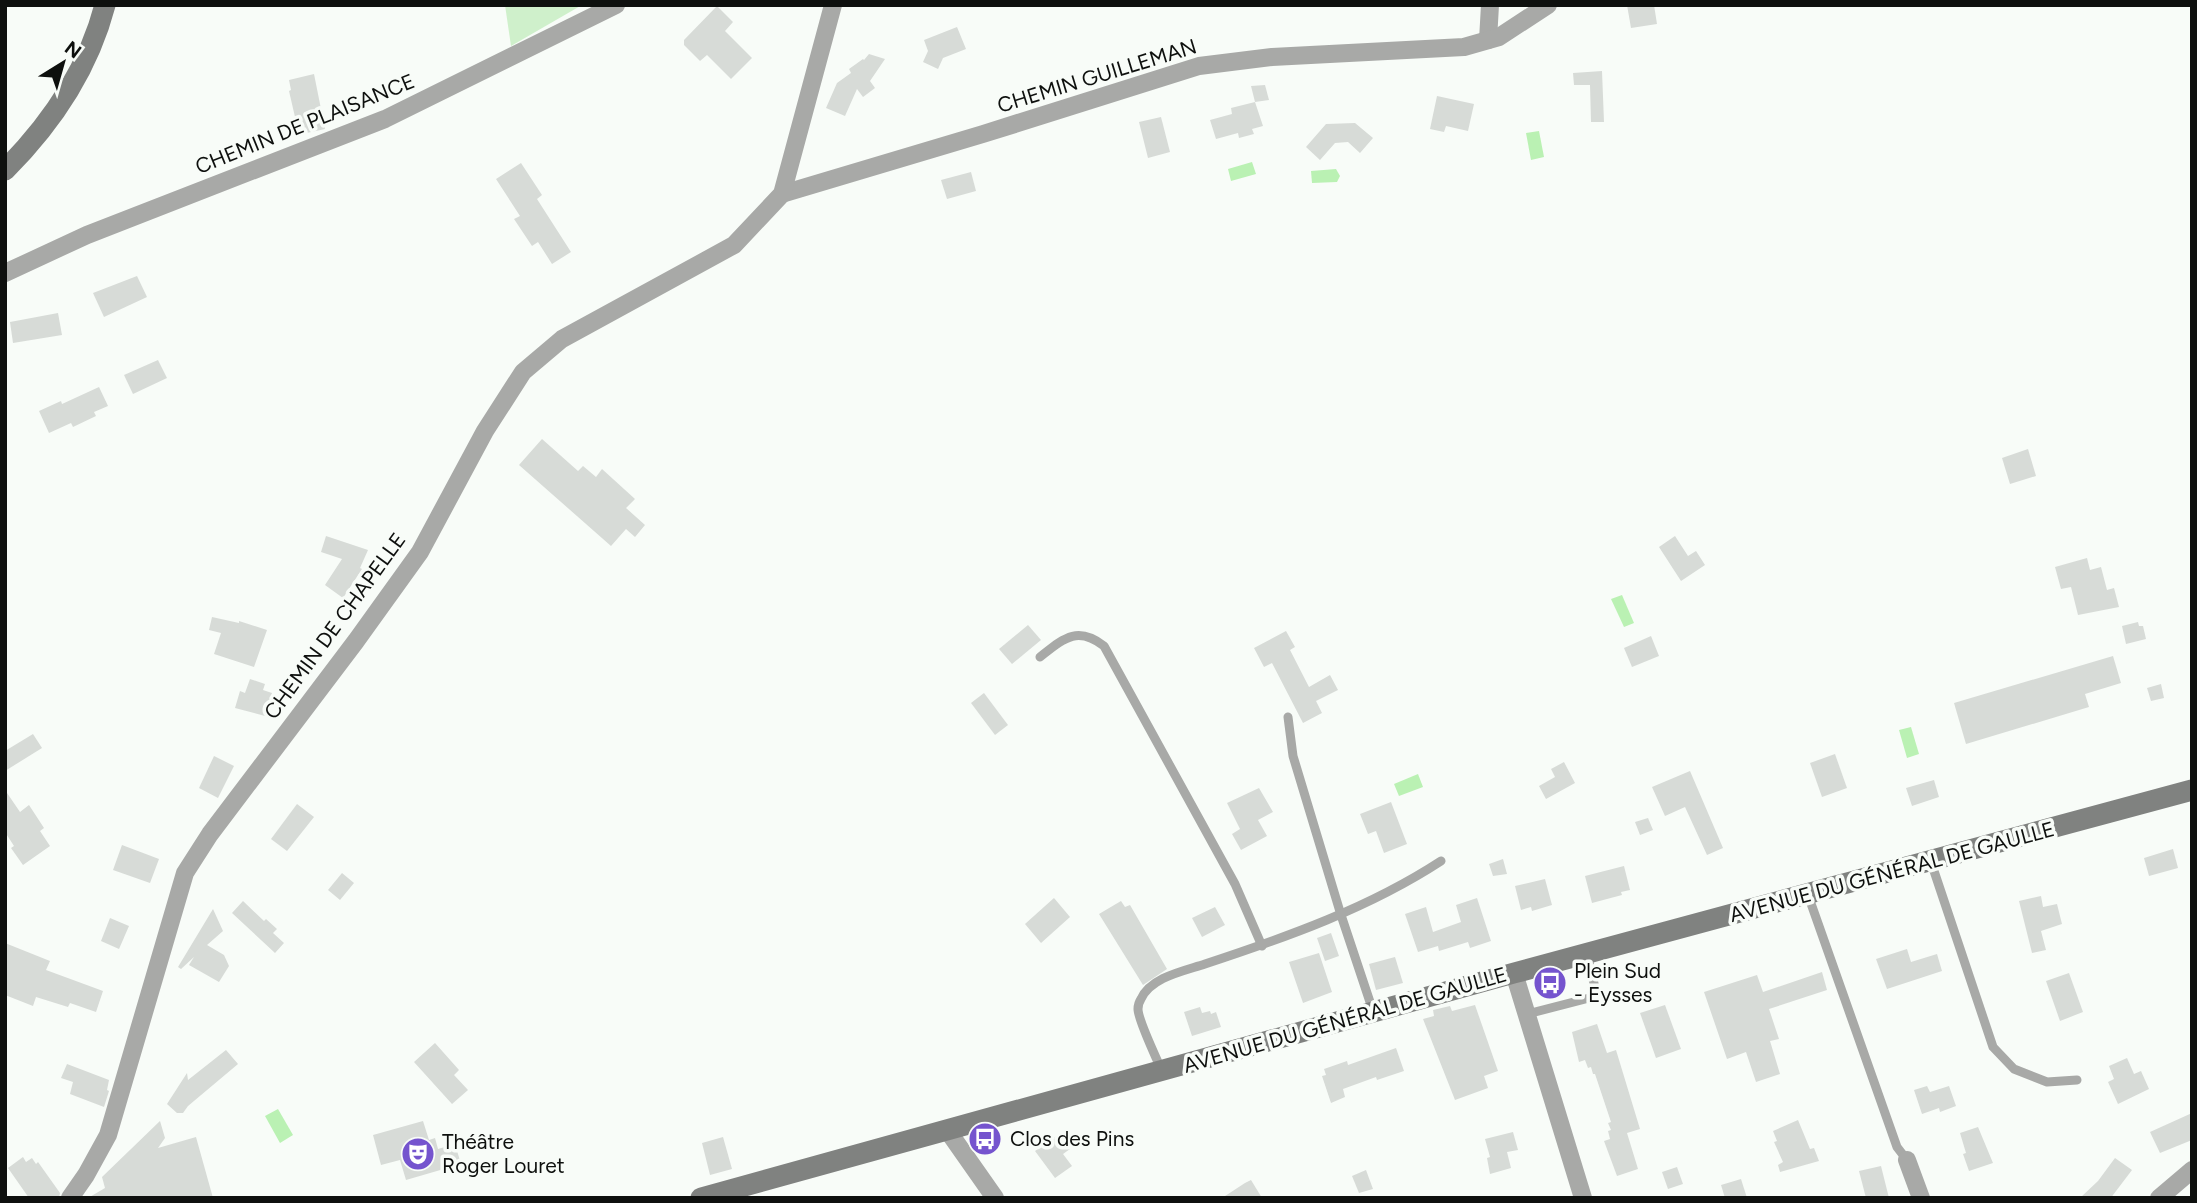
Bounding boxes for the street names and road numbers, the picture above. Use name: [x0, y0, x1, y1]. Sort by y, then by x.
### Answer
street label: CHEMIN GUILLEMAN: [994, 33, 1200, 118]
street label: CHEMIN DE PLAISANCE: [192, 68, 418, 179]
street label: CHEMIN DE CHAPELLE: [259, 528, 411, 724]
street label: AVENUE DU GÉNÉRAL DE GAULLE: [1727, 816, 2057, 927]
street label: AVENUE DU GÉNÉRAL DE GAULLE: [1180, 961, 1509, 1078]

